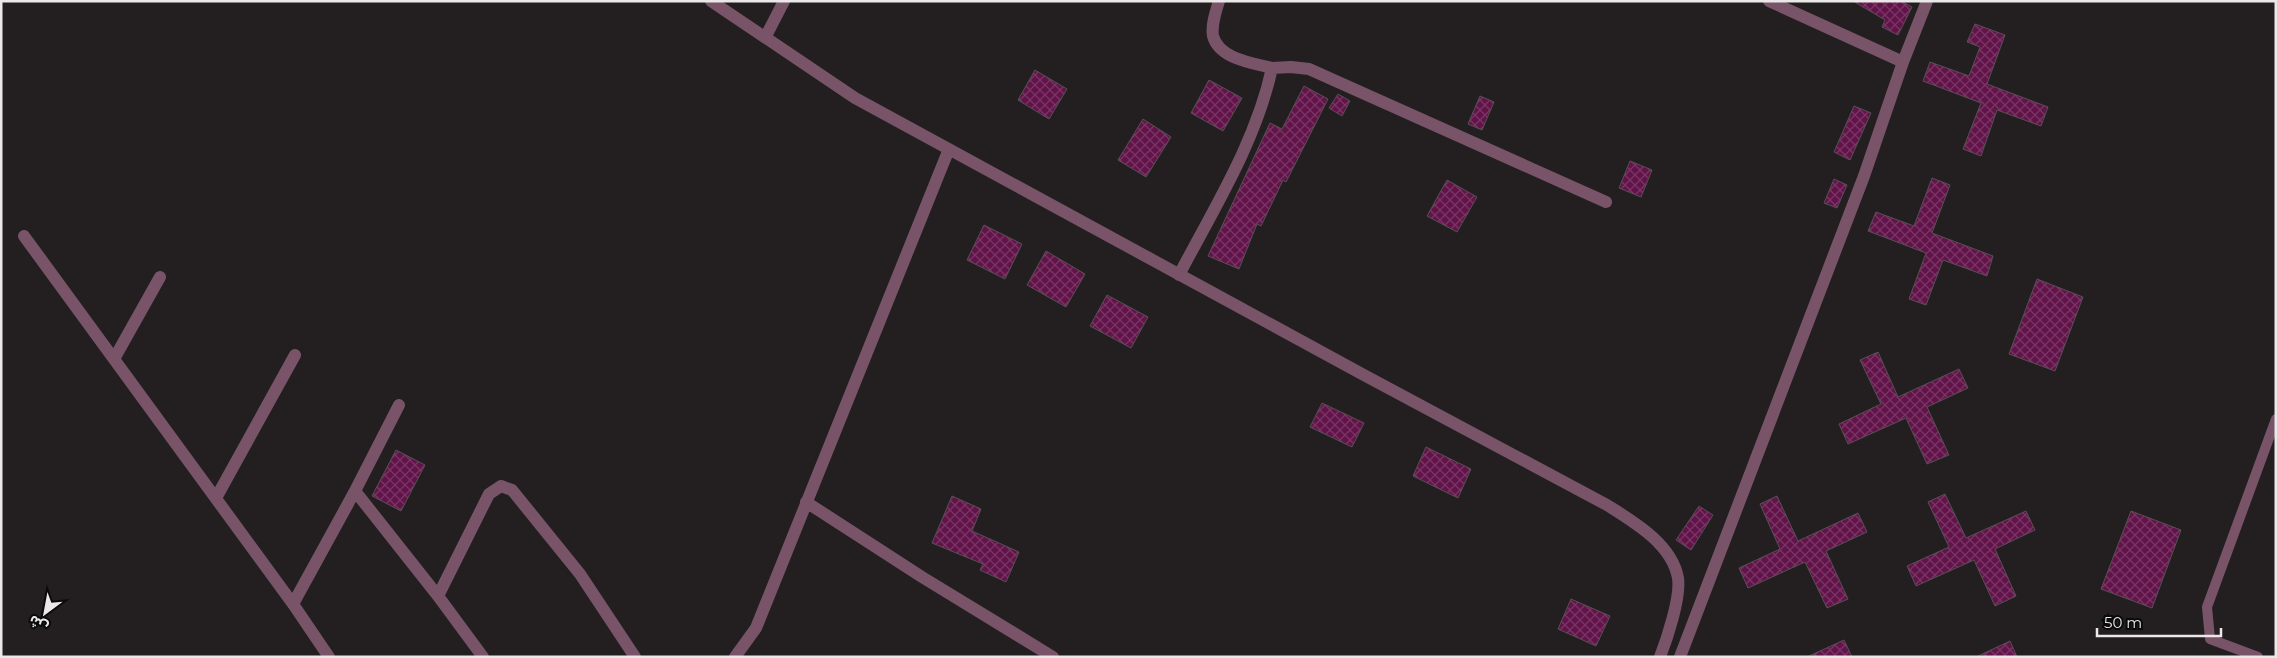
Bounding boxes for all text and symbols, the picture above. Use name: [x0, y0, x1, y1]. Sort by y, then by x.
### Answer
north arrow: [20, 588, 70, 638]
scale bar: [2097, 606, 2221, 638]
text: ش: [25, 611, 51, 637]
text: 50 m: [2104, 613, 2142, 632]

